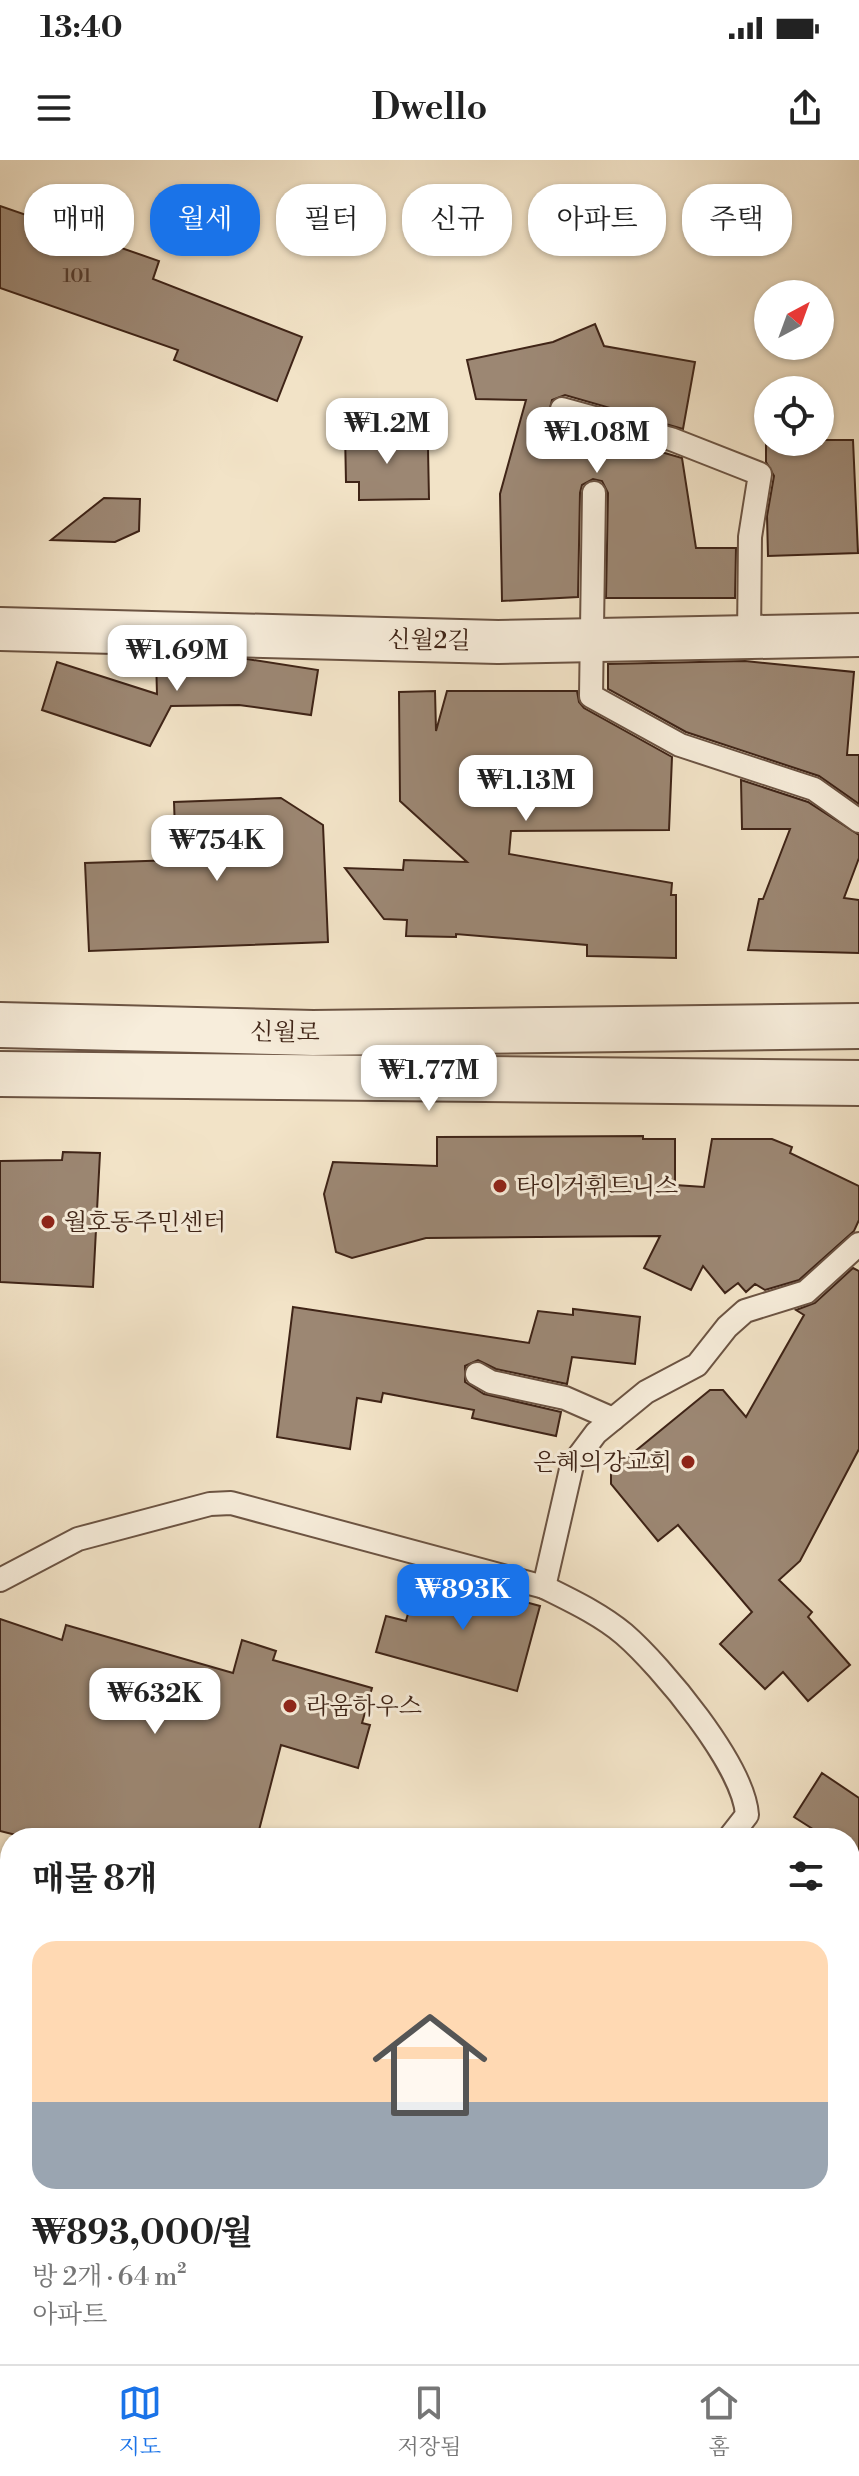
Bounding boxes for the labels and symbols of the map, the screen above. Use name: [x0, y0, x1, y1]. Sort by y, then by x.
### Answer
house number: 101: [62, 264, 92, 289]
north arrow: [754, 280, 834, 360]
pin: ₩1.2M: [331, 398, 443, 466]
pin: ₩1.08M: [532, 407, 662, 475]
pin: ₩1.69M: [112, 625, 242, 693]
street label: 신월2길: [387, 625, 471, 657]
pin: ₩1.13M: [461, 755, 591, 823]
pin: ₩754K: [161, 815, 273, 883]
street label: 신월로: [250, 1017, 320, 1049]
pin: ₩1.77M: [364, 1045, 494, 1113]
place label: 타이거휘트니스: [516, 1172, 678, 1202]
marker: 타이거휘트니스: [491, 1177, 509, 1195]
place label: 월호동주민센터: [64, 1208, 226, 1238]
marker: 월호동주민센터: [39, 1213, 57, 1231]
place label: 은혜의강교회: [533, 1448, 672, 1478]
marker: 은혜의강교회: [679, 1453, 697, 1471]
pin: ₩893K: [407, 1564, 519, 1632]
pin: ₩632K: [99, 1668, 211, 1736]
place label: 라움하우스: [306, 1692, 422, 1722]
marker: 라움하우스: [281, 1697, 299, 1715]

